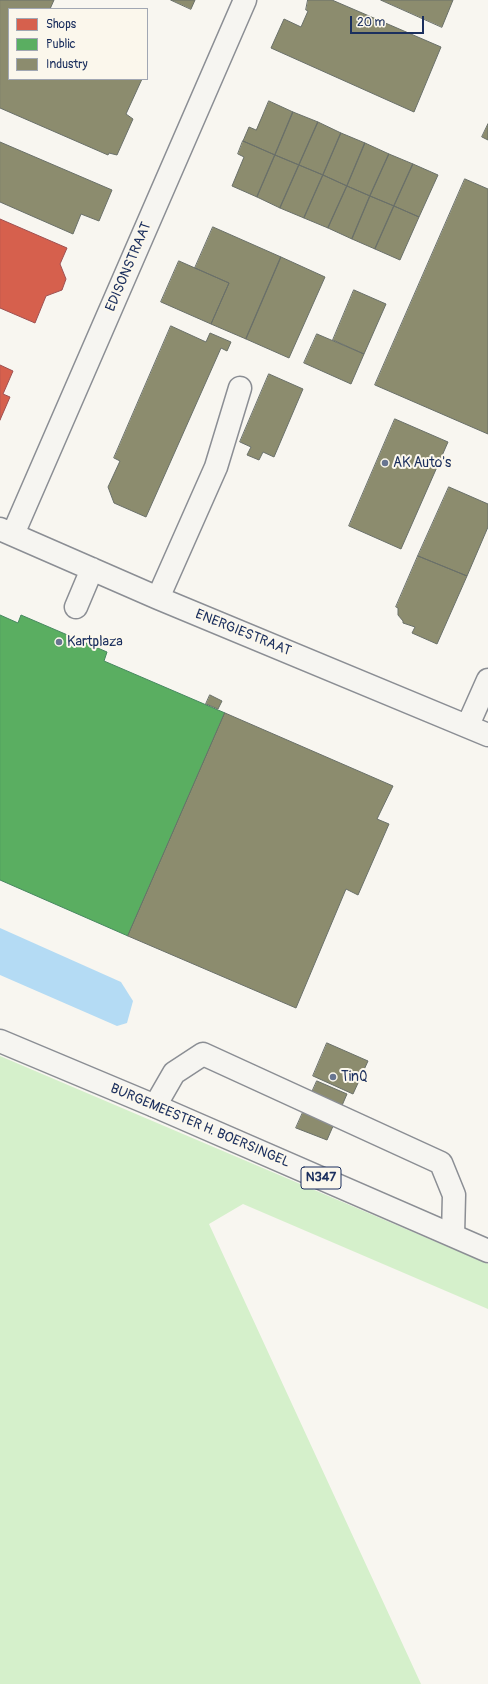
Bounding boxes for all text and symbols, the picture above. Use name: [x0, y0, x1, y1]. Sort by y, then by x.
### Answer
legend: [8, 8, 148, 80]
scale bar: [352, 8, 426, 34]
text: 20 m: [357, 15, 385, 30]
text: Shops: [46, 17, 76, 32]
text: Public: [46, 37, 76, 52]
text: Industry: [46, 57, 88, 72]
street label: EDISONSTRAAT: [103, 220, 155, 314]
place label: AK Auto's: [393, 455, 451, 471]
marker: AK Auto's: [380, 458, 390, 468]
street label: ENERGIESTRAAT: [193, 606, 293, 660]
place label: Kartplaza: [67, 634, 123, 650]
marker: Kartplaza: [54, 637, 64, 647]
place label: TinQ: [341, 1069, 368, 1085]
marker: TinQ: [328, 1072, 338, 1082]
street label: BURGEMEESTER H. BOERSINGEL: [108, 1080, 292, 1172]
road number: N347: [301, 1167, 341, 1189]

